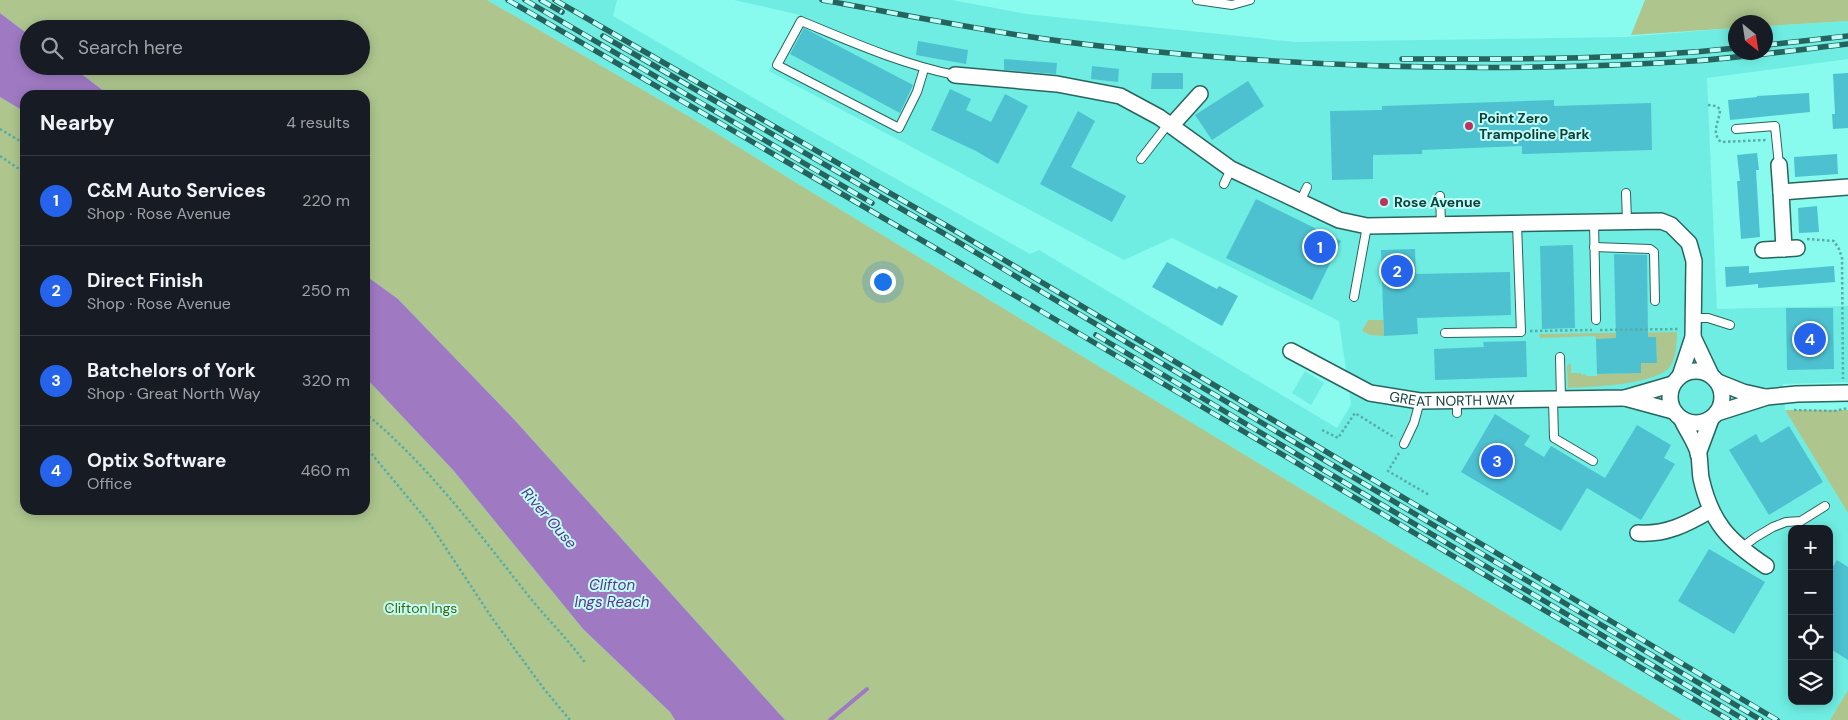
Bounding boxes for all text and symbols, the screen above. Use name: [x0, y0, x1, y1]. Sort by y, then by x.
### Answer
north arrow: [1728, 15, 1773, 60]
search box: [20, 20, 370, 75]
icon: search: [38, 34, 66, 62]
text: Search here: [78, 35, 183, 60]
text: Nearby: [40, 109, 114, 137]
place label: Point Zero Trampoline Park: [1479, 109, 1590, 143]
text: 4 results: [286, 112, 350, 133]
marker: Point Zero Trampoline Park: [1463, 120, 1475, 132]
text: C&M Auto Services: [87, 178, 266, 203]
text: 1: [53, 190, 59, 211]
text: 220 m: [302, 190, 350, 211]
place label: Rose Avenue: [1394, 193, 1481, 211]
marker: Rose Avenue: [1378, 196, 1390, 208]
text: Shop · Rose Avenue: [87, 203, 231, 224]
pin: 1: [1304, 228, 1336, 266]
pin: 2: [1381, 252, 1413, 290]
text: Direct Finish: [87, 268, 203, 293]
your location: [870, 269, 896, 295]
text: 2: [51, 280, 61, 301]
text: 250 m: [302, 280, 350, 301]
text: Shop · Rose Avenue: [87, 293, 231, 314]
pin: 4: [1794, 320, 1826, 358]
text: Batchelors of York: [87, 358, 256, 383]
text: 3: [51, 370, 61, 391]
text: 320 m: [302, 370, 350, 391]
text: Shop · Great North Way: [87, 383, 261, 404]
street label: GREAT NORTH WAY: [1388, 387, 1515, 410]
pin: 3: [1481, 442, 1513, 480]
text: Optix Software: [87, 448, 226, 473]
text: 4: [51, 460, 61, 481]
text: 460 m: [301, 460, 350, 481]
text: Office: [87, 473, 132, 494]
water label: River Ouse: [517, 483, 581, 553]
map controls: [1788, 525, 1833, 705]
button: +: [1788, 525, 1833, 570]
button: −: [1788, 570, 1833, 615]
water label: Clifton Ings Reach: [574, 575, 650, 612]
park label: Clifton Ings: [385, 599, 457, 617]
button: locate: [1788, 615, 1833, 660]
button: layers: [1788, 660, 1833, 705]

